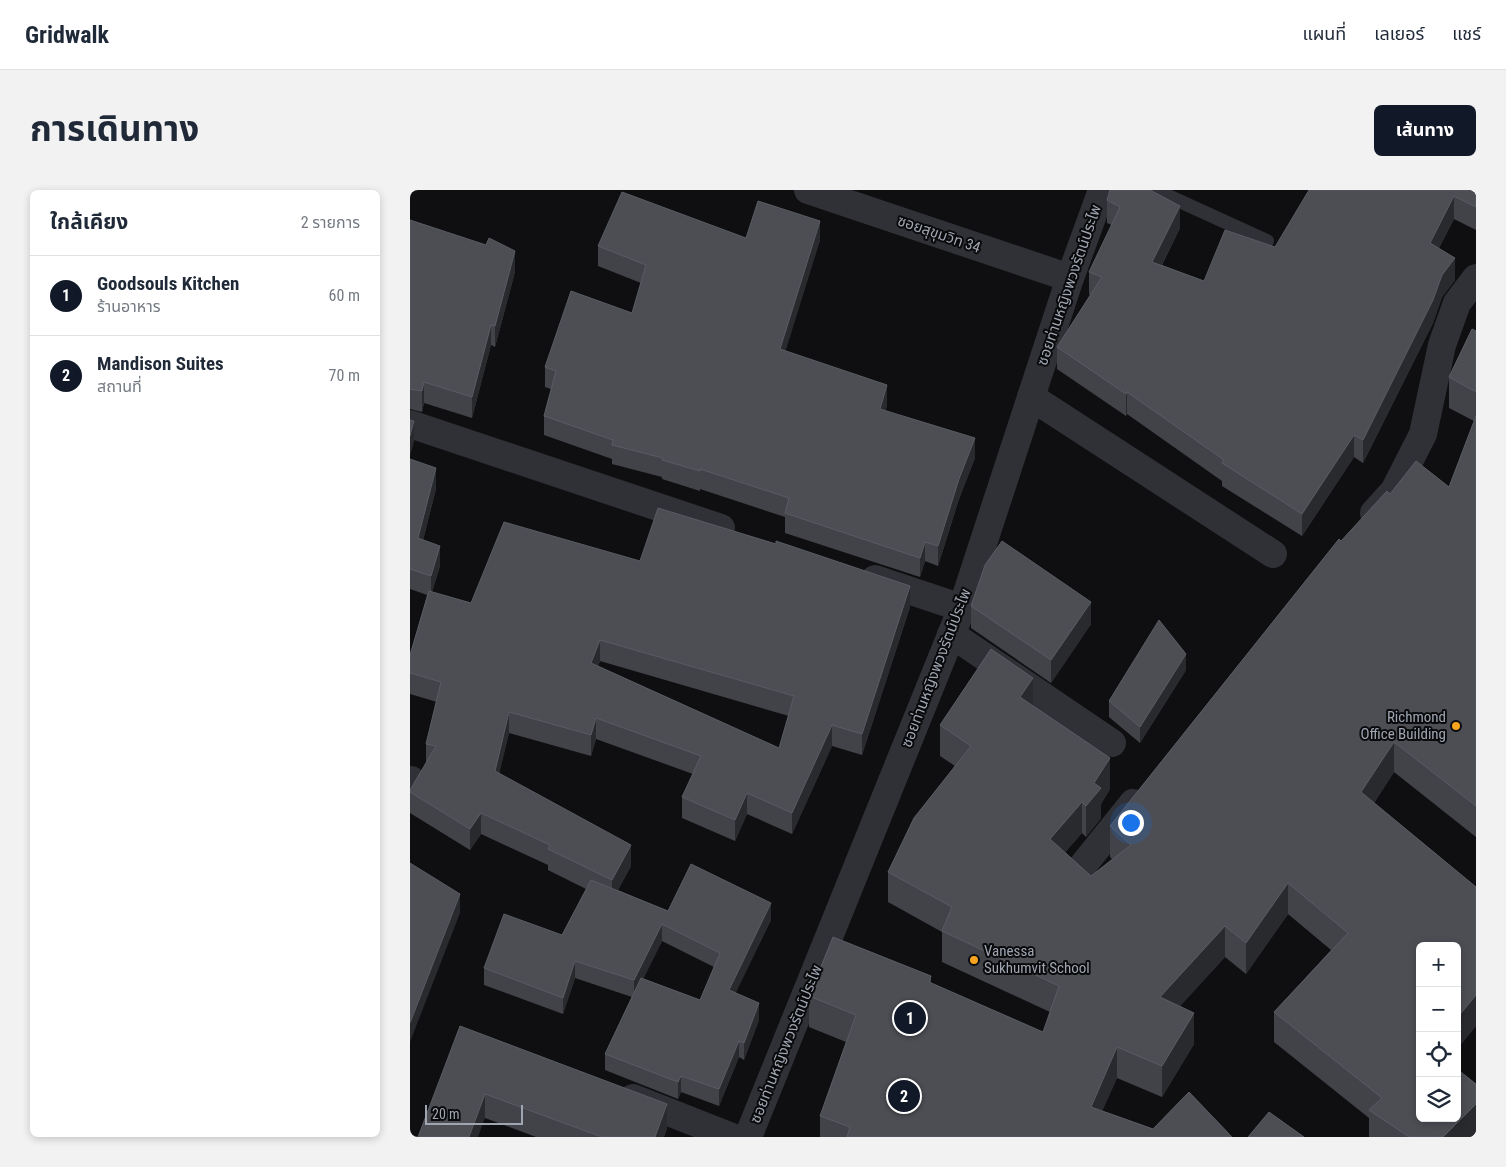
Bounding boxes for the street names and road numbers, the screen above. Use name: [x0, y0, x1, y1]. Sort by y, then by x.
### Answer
street label: ซอยท่านหญิงพวงรัตน์ประไพ: [1033, 202, 1105, 368]
street label: ซอยสุขุมวิท 34: [895, 211, 983, 257]
street label: ซอยท่านหญิงพวงรัตน์ประไพ: [897, 586, 975, 750]
street label: ซอยท่านหญิงพวงรัตน์ประไพ: [746, 962, 826, 1126]

